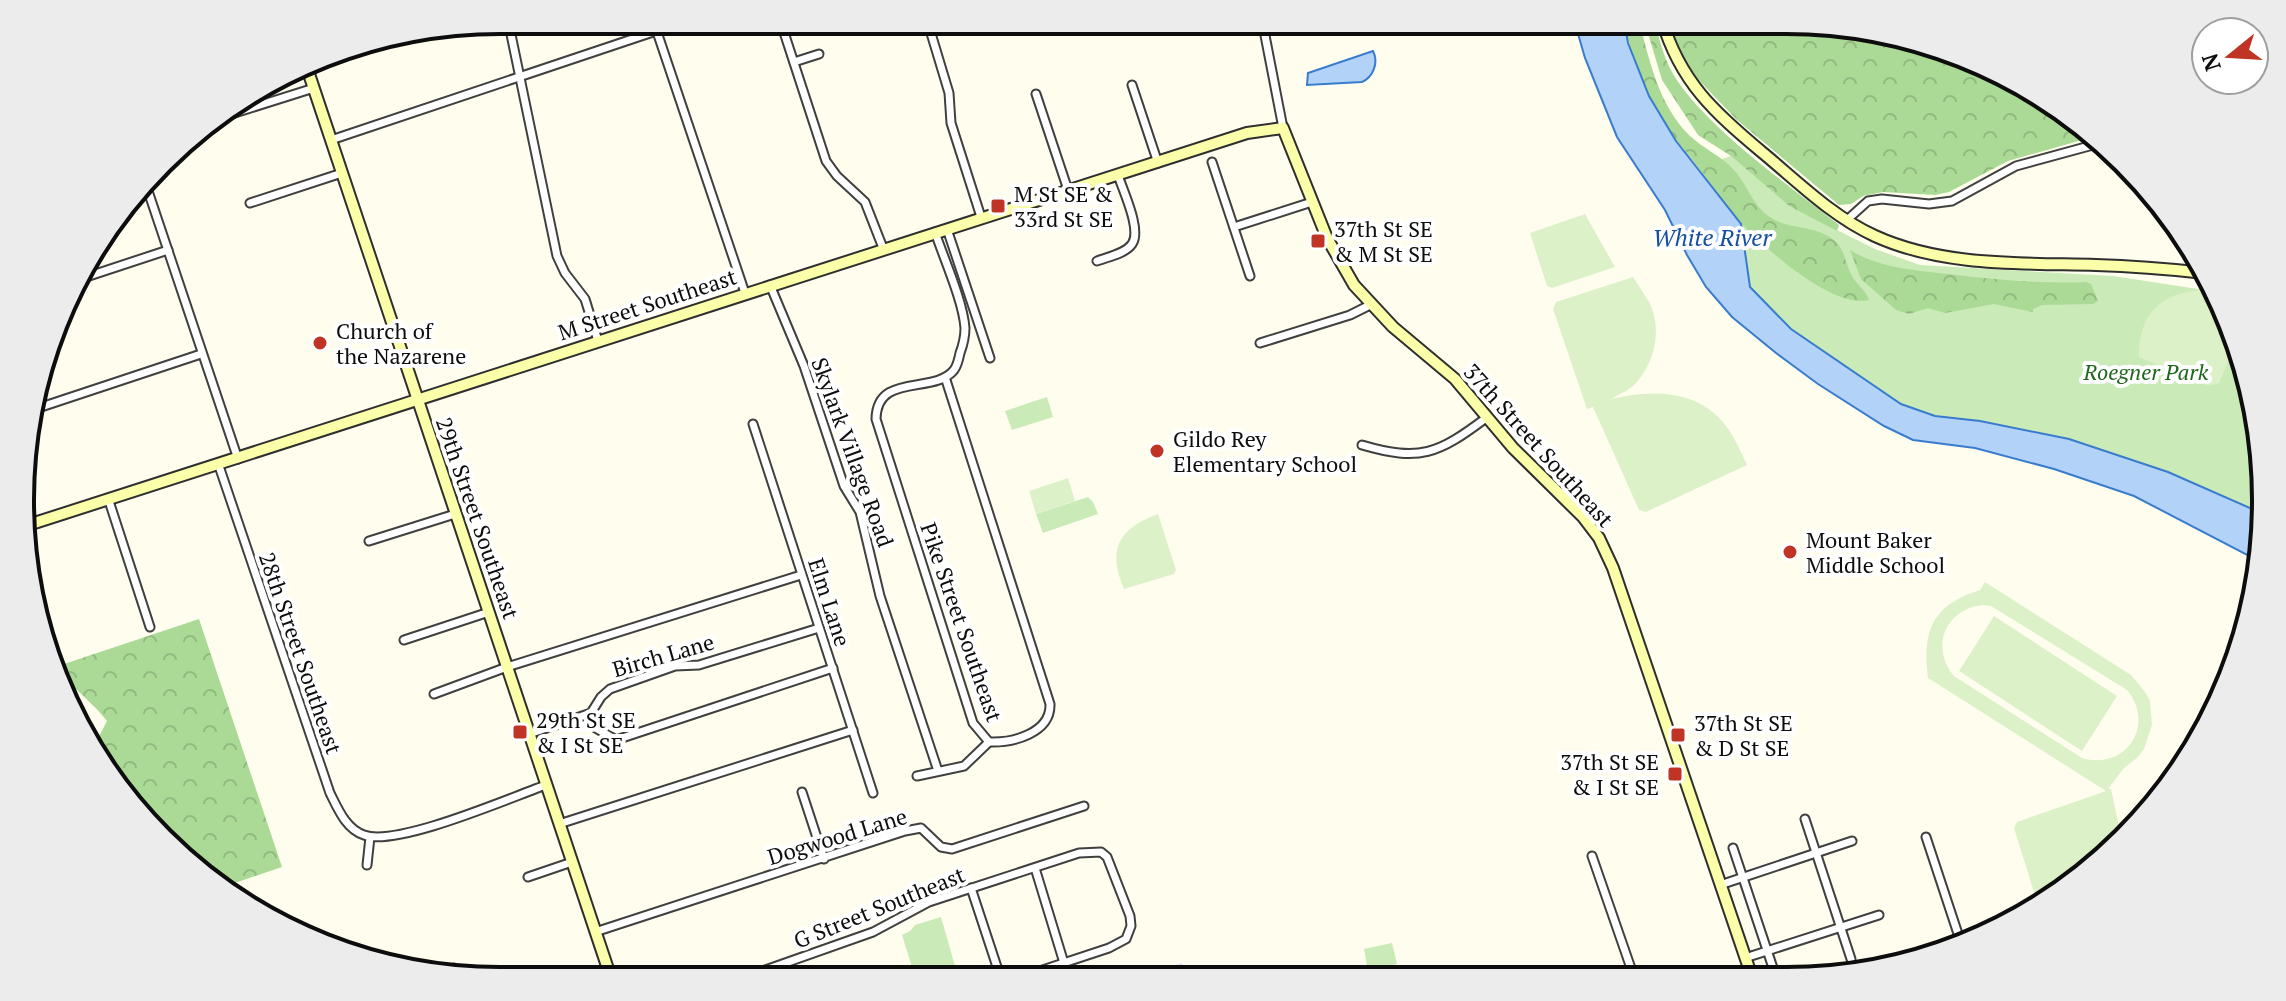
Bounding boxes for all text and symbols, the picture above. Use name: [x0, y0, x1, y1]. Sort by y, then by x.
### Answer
north arrow: [2190, 16, 2270, 96]
text: N: [2194, 50, 2227, 75]
place label: M St SE & 33rd St SE: [1014, 179, 1113, 233]
marker: M St SE & 33rd St SE: [989, 197, 1007, 215]
place label: 37th St SE & M St SE: [1334, 214, 1433, 268]
water label: White River: [1653, 221, 1773, 253]
marker: 37th St SE & M St SE: [1309, 232, 1327, 250]
street label: M Street Southeast: [554, 261, 740, 347]
place label: Church of the Nazarene: [336, 316, 466, 370]
marker: Church of the Nazarene: [311, 334, 329, 352]
street label: Skylark Village Road: [805, 353, 901, 551]
street label: 37th Street Southeast: [1458, 357, 1620, 533]
park label: Roegner Park: [2083, 357, 2209, 386]
street label: 29th Street Southeast: [430, 413, 526, 623]
place label: Gildo Rey Elementary School: [1173, 424, 1357, 478]
marker: Gildo Rey Elementary School: [1148, 442, 1166, 460]
street label: Pike Street Southeast: [914, 519, 1010, 725]
place label: Mount Baker Middle School: [1806, 525, 1945, 579]
marker: Mount Baker Middle School: [1781, 543, 1799, 561]
street label: 28th Street Southeast: [253, 548, 349, 758]
street label: Elm Lane: [802, 554, 858, 650]
street label: Birch Lane: [609, 627, 717, 683]
place label: 29th St SE & I St SE: [536, 705, 636, 759]
place label: 37th St SE & D St SE: [1694, 708, 1793, 762]
marker: 29th St SE & I St SE: [511, 723, 529, 741]
marker: 37th St SE & D St SE: [1669, 726, 1687, 744]
place label: 37th St SE & I St SE: [1560, 747, 1659, 801]
marker: 37th St SE & I St SE: [1666, 765, 1684, 783]
street label: Dogwood Lane: [764, 801, 910, 871]
street label: G Street Southeast: [789, 859, 969, 955]

